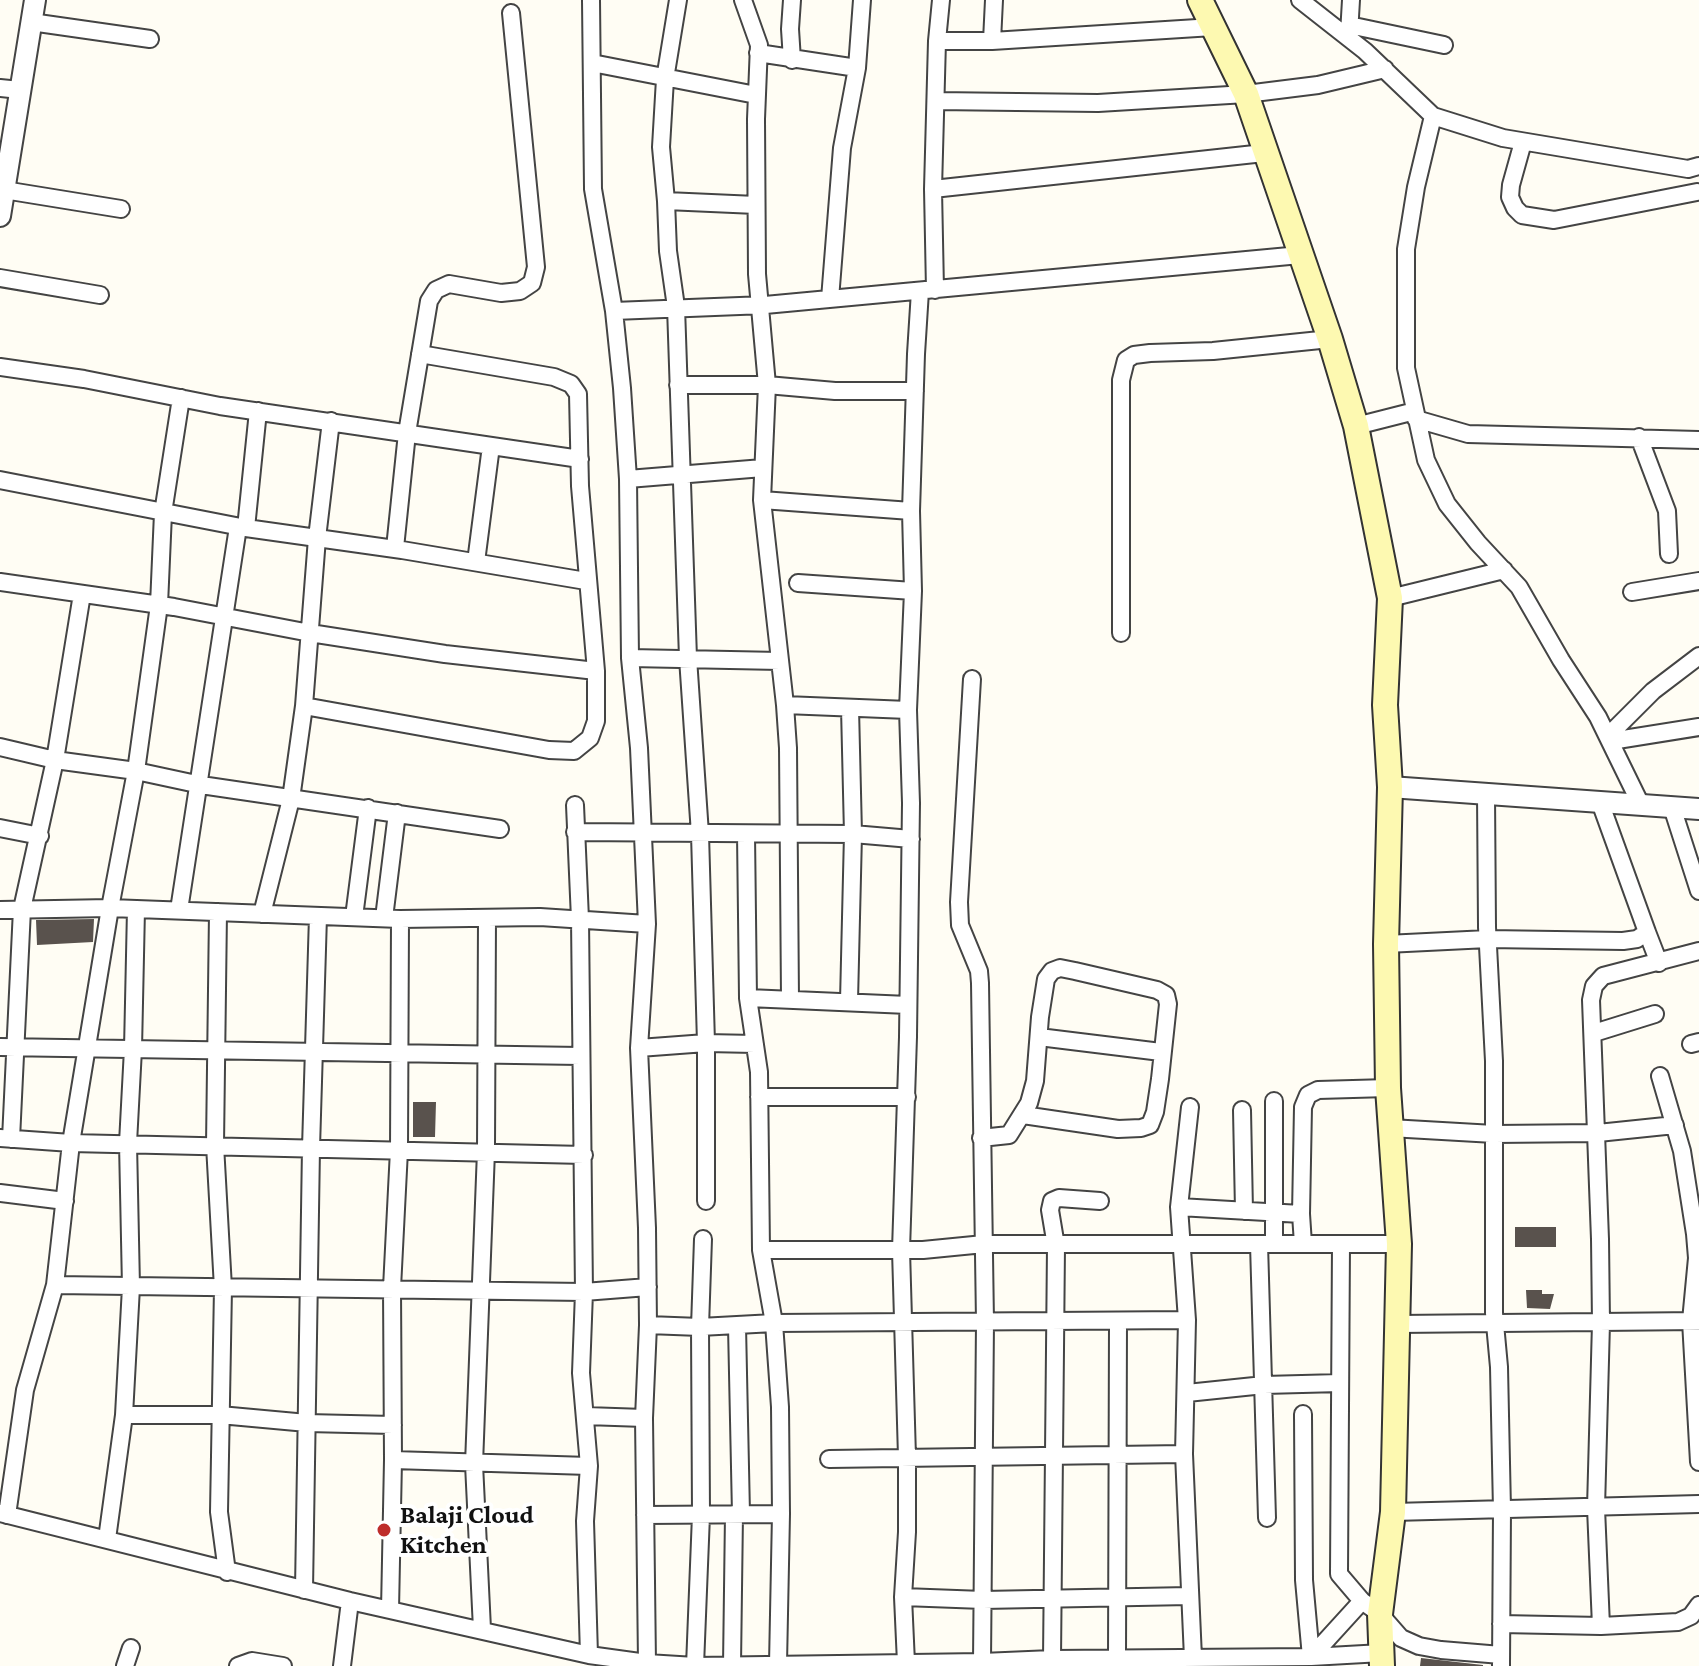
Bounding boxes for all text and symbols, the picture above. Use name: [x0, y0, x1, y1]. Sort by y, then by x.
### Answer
place label: Balaji Cloud Kitchen: [400, 1499, 534, 1560]
marker: Balaji Cloud Kitchen: [375, 1521, 393, 1539]

